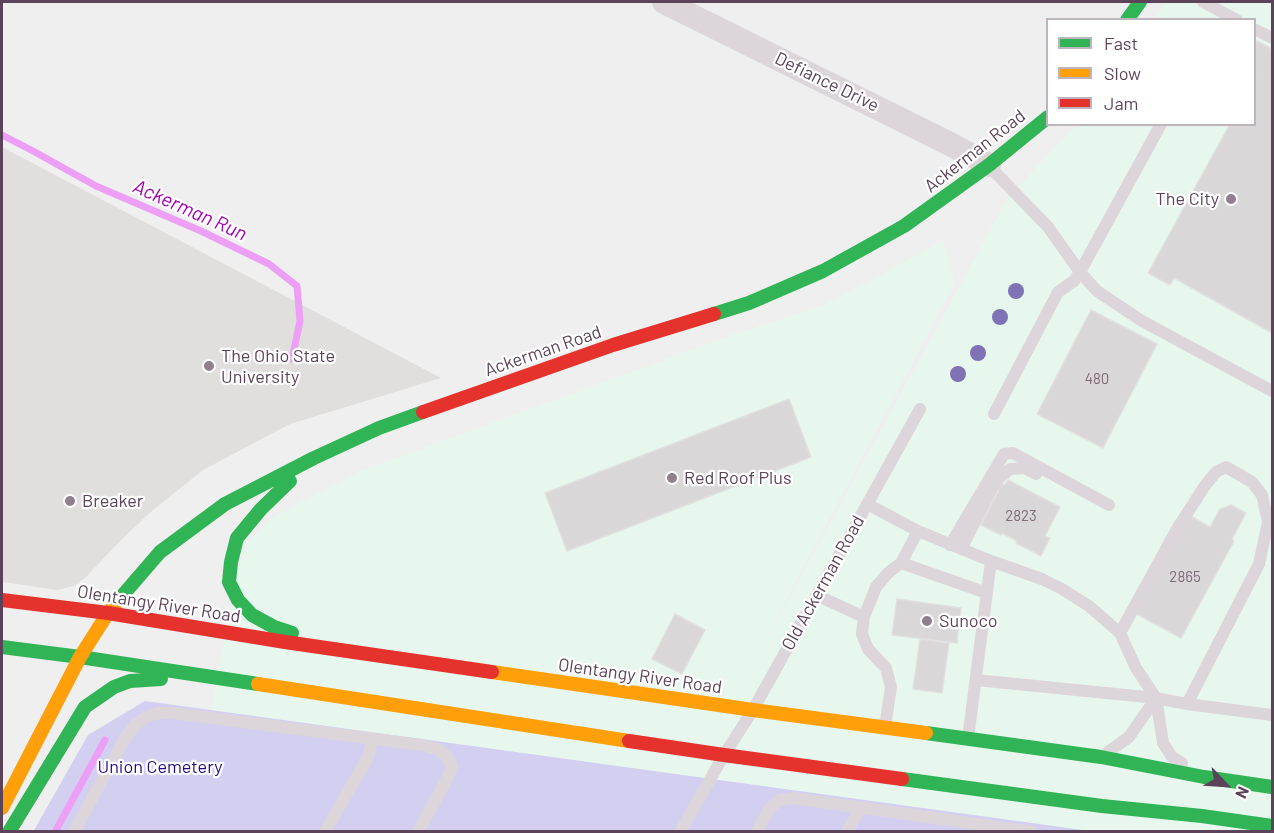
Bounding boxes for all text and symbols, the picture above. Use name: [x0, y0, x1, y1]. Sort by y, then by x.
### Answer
legend: [1046, 18, 1256, 126]
text: Fast: [1104, 32, 1138, 54]
street label: Defiance Drive: [771, 48, 883, 116]
text: Slow: [1104, 62, 1141, 84]
text: Jam: [1104, 92, 1138, 114]
street label: Ackerman Road: [920, 105, 1030, 197]
water label: Ackerman Run: [129, 174, 251, 246]
place label: The City: [1156, 188, 1219, 210]
marker: The City: [1224, 192, 1238, 206]
street label: Ackerman Road: [482, 321, 604, 381]
place label: The Ohio State University: [221, 345, 335, 388]
marker: The Ohio State University: [202, 359, 216, 373]
house number: 480: [1085, 370, 1109, 388]
place label: Red Roof Plus: [684, 467, 792, 489]
marker: Red Roof Plus: [665, 471, 679, 485]
place label: Breaker: [82, 490, 143, 512]
marker: Breaker: [63, 494, 77, 508]
house number: 2823: [1005, 507, 1037, 525]
street label: Old Ackerman Road: [777, 512, 869, 654]
house number: 2865: [1169, 568, 1201, 586]
street label: Olentangy River Road: [76, 580, 242, 628]
place label: Sunoco: [939, 610, 998, 632]
marker: Sunoco: [920, 614, 934, 628]
street label: Olentangy River Road: [557, 654, 723, 698]
north arrow: [1196, 755, 1256, 815]
park label: Union Cemetery: [97, 756, 223, 778]
text: N: [1232, 784, 1254, 802]

